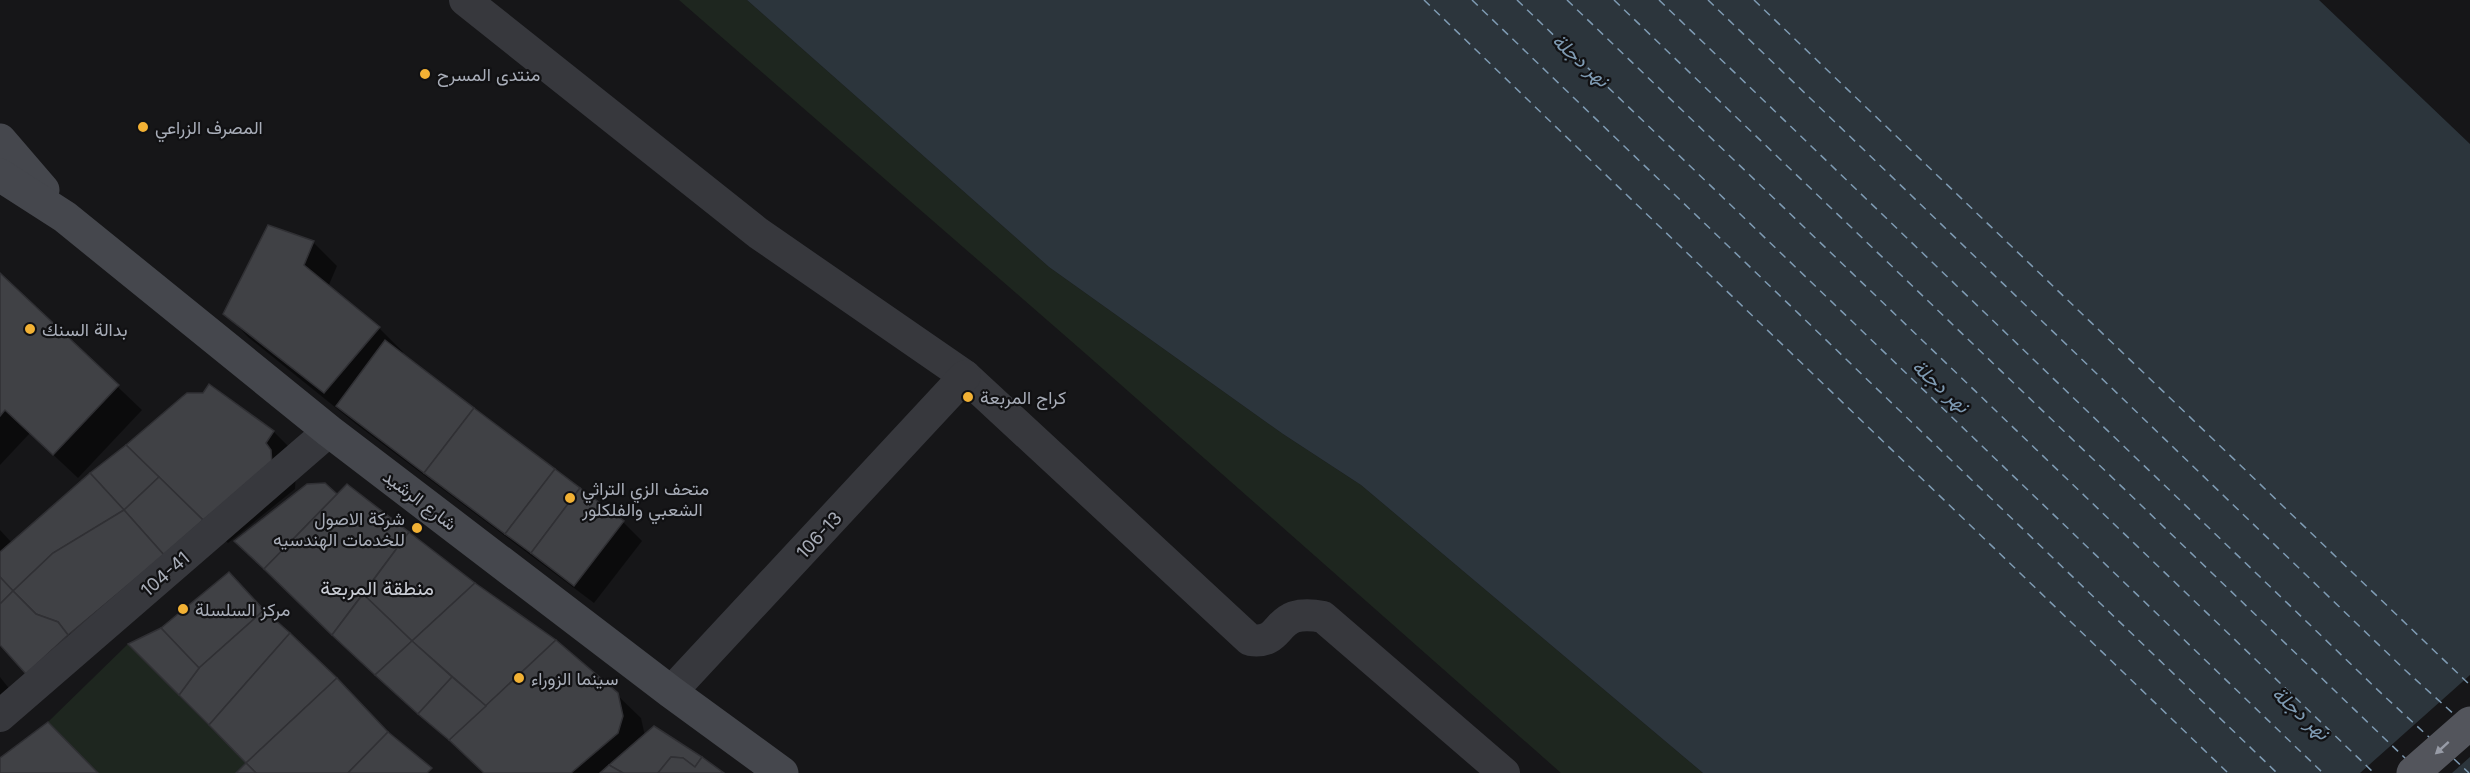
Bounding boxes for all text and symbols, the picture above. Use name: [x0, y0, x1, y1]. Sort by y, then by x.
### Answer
water label: نهر دجلة: [1547, 28, 1616, 94]
place label: منتدى المسرح: [437, 64, 540, 87]
marker: منتدى المسرح: [418, 67, 432, 81]
place label: المصرف الزراعي: [155, 117, 263, 143]
marker: المصرف الزراعي: [136, 120, 150, 134]
place label: بدالة السنك: [42, 319, 128, 340]
marker: بدالة السنك: [23, 322, 37, 336]
water label: نهر دجلة: [1907, 354, 1976, 420]
place label: كراج المربعة: [980, 387, 1066, 410]
marker: كراج المربعة: [961, 390, 975, 404]
street label: شارع الرشيد: [378, 466, 461, 536]
place label: متحف الزي التراثي الشعبي والفلكلور: [581, 478, 709, 525]
marker: متحف الزي التراثي الشعبي والفلكلور: [563, 491, 577, 505]
street label: 106-13: [792, 507, 846, 563]
place label: شركة الاصول للخدمات الهندسيه: [273, 508, 405, 551]
marker: شركة الاصول للخدمات الهندسيه: [410, 521, 424, 535]
street label: 104-41: [137, 547, 193, 601]
district label: منطقة المربعة: [320, 576, 434, 601]
place label: مركز السلسلة: [195, 599, 290, 621]
marker: مركز السلسلة: [176, 602, 190, 616]
place label: سينما الزوراء: [531, 668, 618, 690]
marker: سينما الزوراء: [512, 671, 526, 685]
water label: نهر دجلة: [2267, 681, 2336, 747]
one-way arrow: [2434, 741, 2449, 755]

